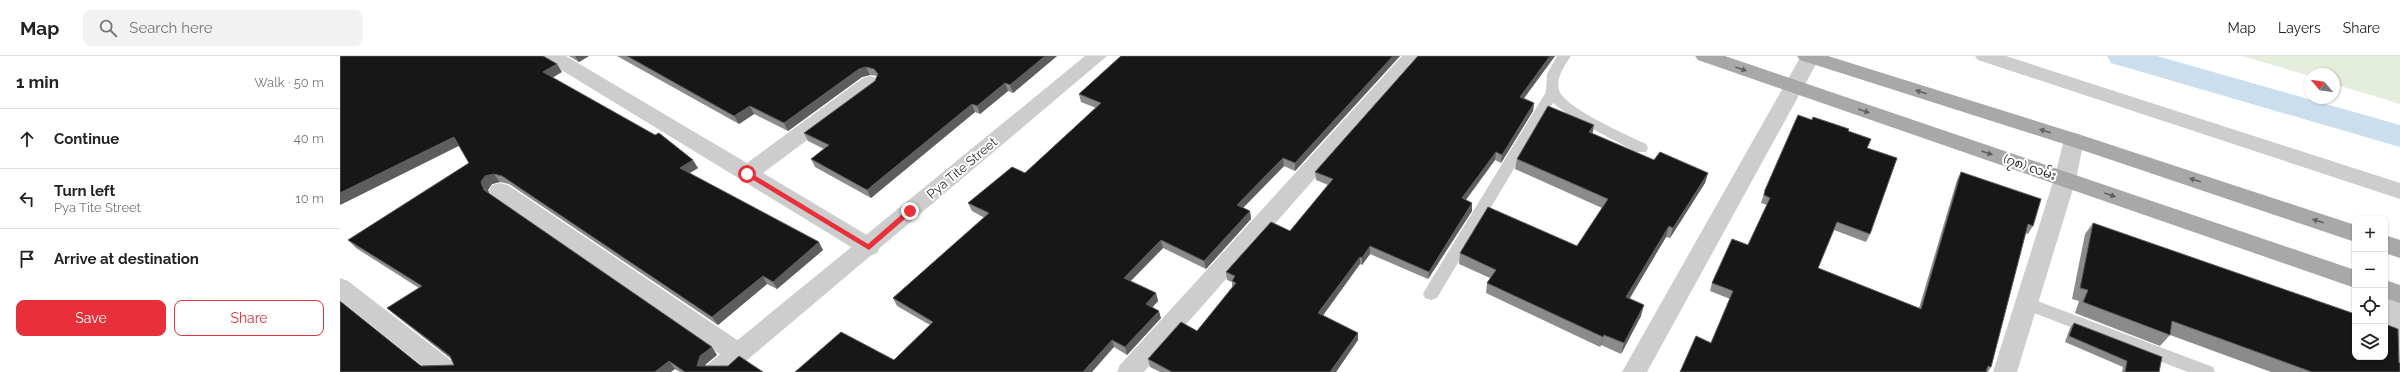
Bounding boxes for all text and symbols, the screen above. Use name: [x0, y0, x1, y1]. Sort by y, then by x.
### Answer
search box: [83, 10, 363, 46]
text: Map: [20, 17, 59, 39]
icon: search: [97, 17, 119, 39]
text: Search here: [129, 19, 213, 37]
text: Map: [2228, 20, 2256, 36]
text: Layers: [2278, 20, 2321, 36]
text: Share: [2343, 20, 2380, 36]
one-way arrow: [1736, 66, 1748, 72]
north arrow: [2304, 68, 2340, 104]
text: 1 min: [16, 72, 59, 92]
text: Walk · 50 m: [254, 75, 324, 90]
one-way arrow: [1914, 89, 1926, 95]
one-way arrow: [1859, 108, 1871, 114]
icon: ahead: [16, 128, 38, 150]
one-way arrow: [2038, 128, 2050, 134]
text: Continue: [54, 130, 119, 148]
text: 40 m: [294, 131, 324, 146]
street label: Pya Tite Street: [924, 134, 1001, 202]
one-way arrow: [1982, 150, 1994, 156]
street label: (၇၈) လမ်း: [2001, 150, 2059, 186]
route start: [738, 165, 756, 183]
one-way arrow: [2188, 177, 2200, 183]
text: Turn left: [54, 182, 115, 200]
icon: left: [16, 188, 38, 210]
text: 10 m: [295, 191, 324, 206]
one-way arrow: [2105, 192, 2117, 198]
text: Pya Tite Street: [54, 200, 141, 215]
route end: [901, 202, 919, 220]
map controls: [2352, 216, 2388, 360]
button: +: [2352, 216, 2388, 252]
one-way arrow: [2312, 218, 2324, 224]
icon: arrive: [16, 248, 38, 270]
text: Arrive at destination: [54, 250, 199, 268]
button: −: [2352, 252, 2388, 288]
button: locate: [2352, 288, 2388, 324]
button: Save: [16, 300, 166, 336]
button: Share: [174, 300, 324, 336]
button: layers: [2352, 324, 2388, 360]

